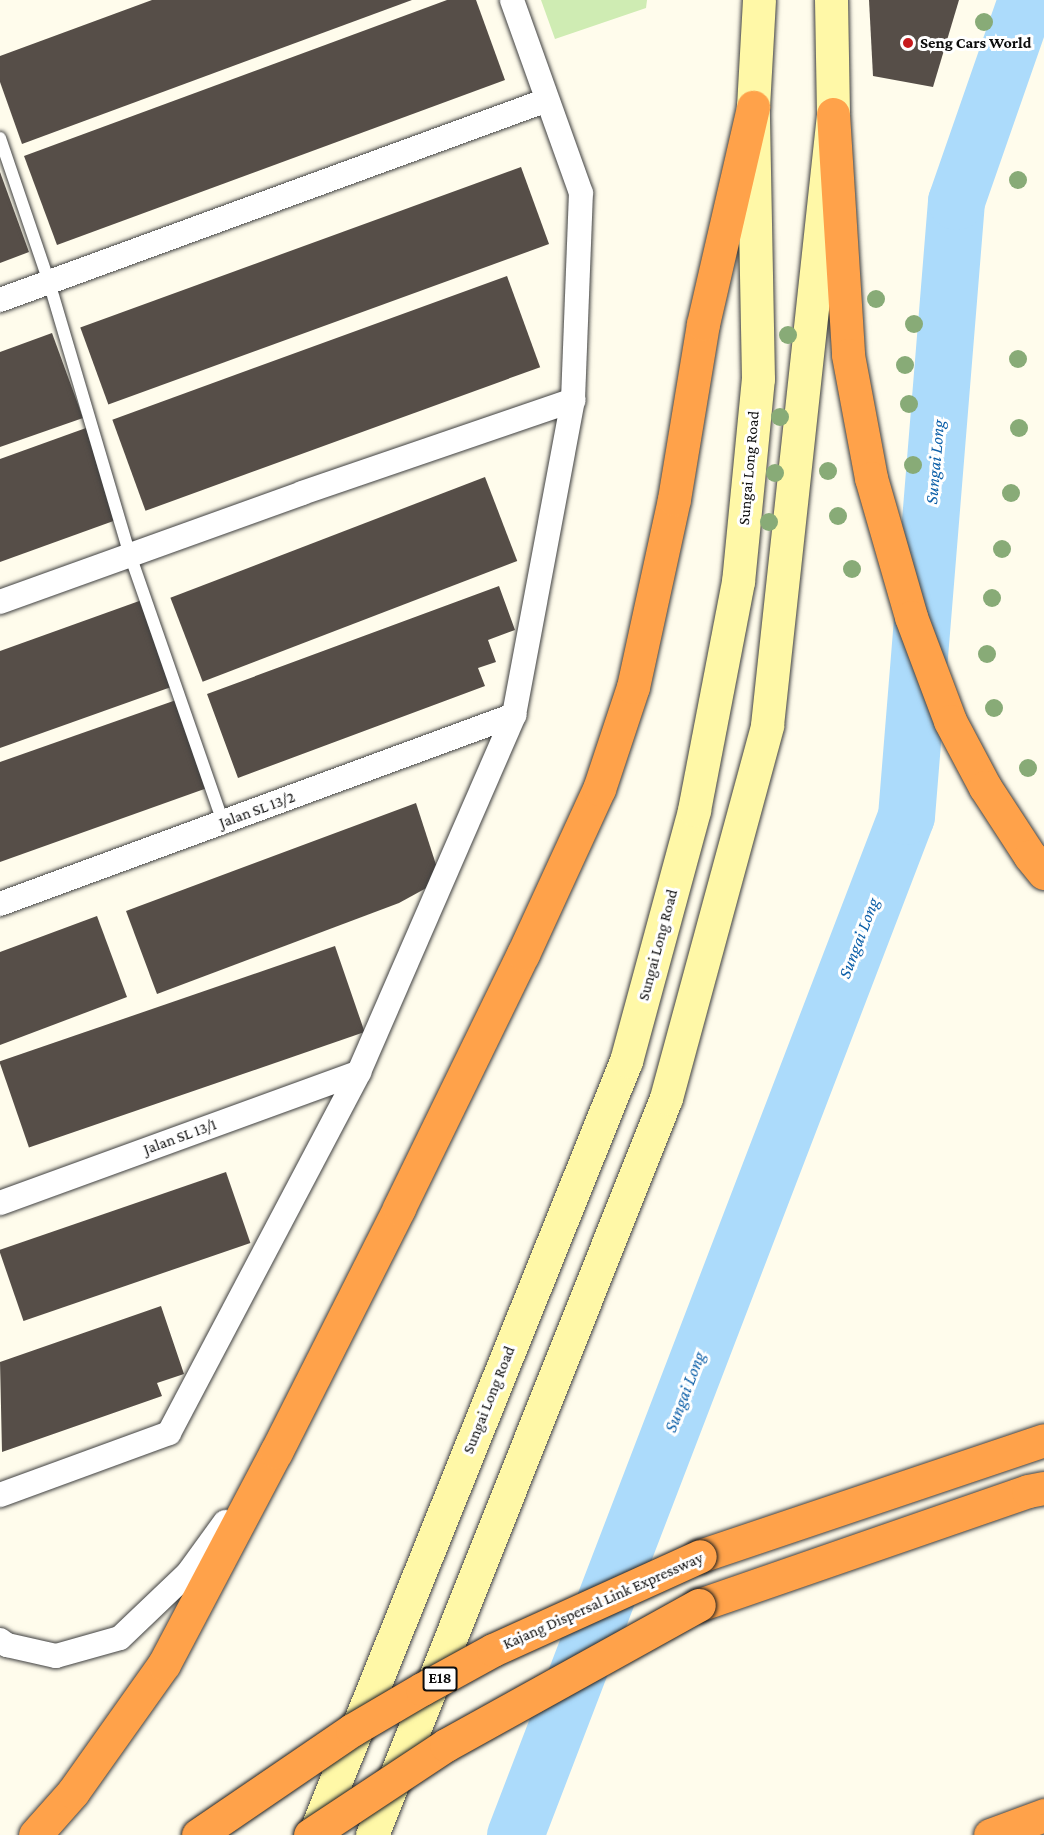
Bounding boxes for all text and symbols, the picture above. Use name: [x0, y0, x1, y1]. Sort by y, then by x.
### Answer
place label: Seng Cars World: [920, 33, 1031, 53]
marker: Seng Cars World: [901, 36, 915, 50]
street label: Sungai Long Road: [734, 410, 764, 526]
water label: Sungai Long: [921, 419, 949, 505]
street label: Jalan SL 13/2: [216, 787, 298, 833]
street label: Sungai Long Road: [634, 887, 682, 1003]
water label: Sungai Long: [834, 895, 884, 981]
street label: Jalan SL 13/1: [141, 1115, 219, 1159]
street label: Sungai Long Road: [459, 1343, 519, 1457]
water label: Sungai Long: [660, 1349, 710, 1435]
street label: Kajang Dispersal Link Expressway: [500, 1548, 706, 1654]
road number: E18: [422, 1667, 458, 1691]

